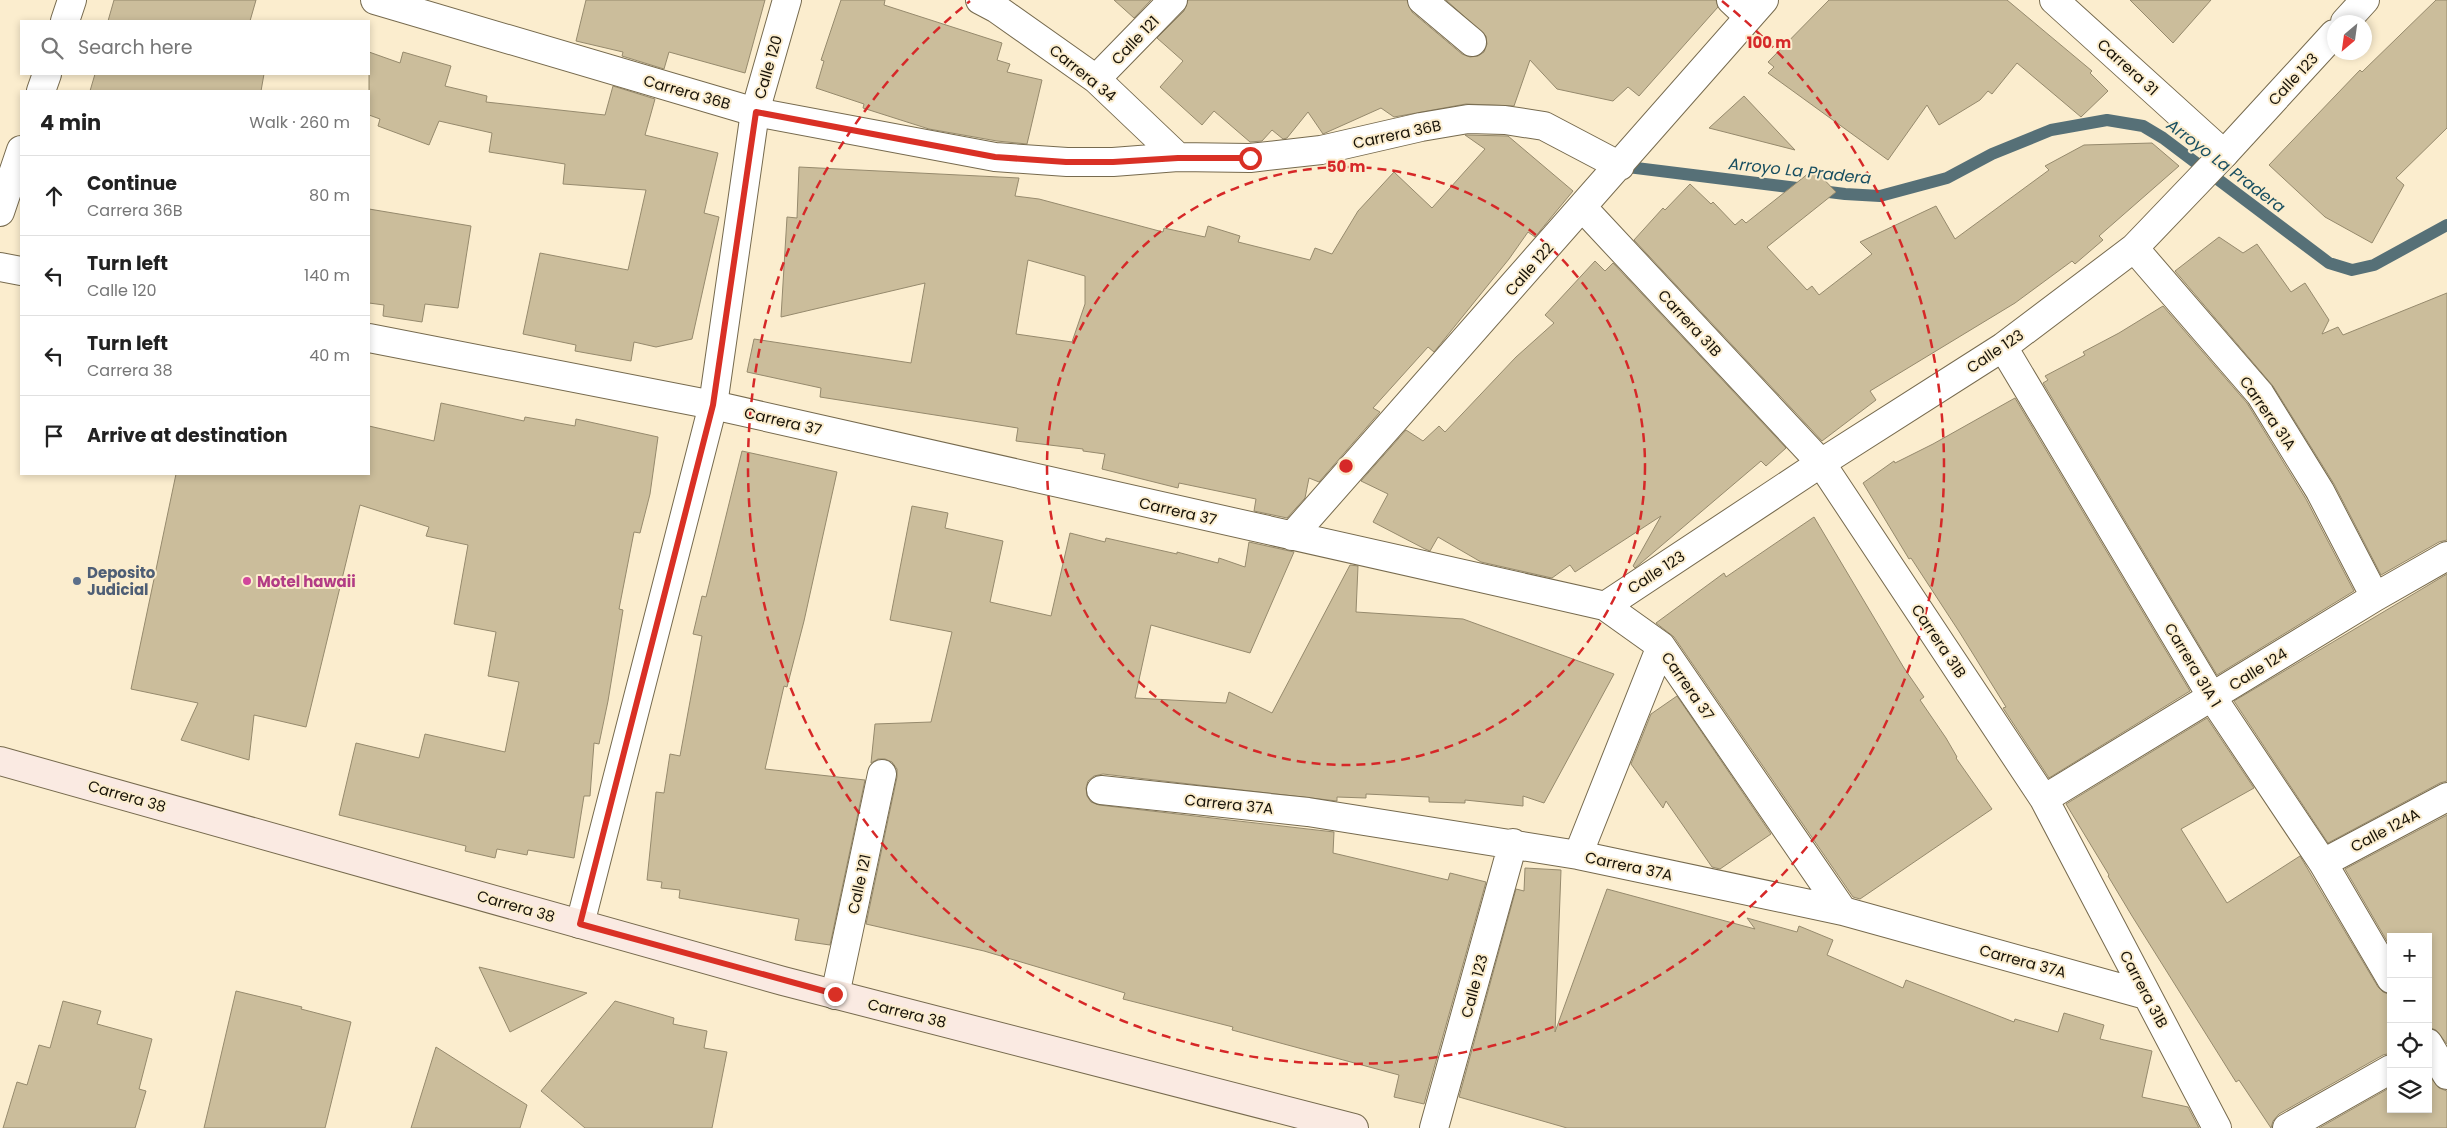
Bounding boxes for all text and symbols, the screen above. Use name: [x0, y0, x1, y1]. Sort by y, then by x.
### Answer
street label: Calle 121: [1106, 11, 1164, 69]
north arrow: [2327, 15, 2372, 60]
search box: [20, 20, 370, 75]
text: 100 m: [1747, 32, 1791, 53]
street label: Calle 120: [749, 33, 787, 101]
icon: search: [38, 34, 66, 62]
text: Search here: [78, 34, 192, 61]
street label: Carrera 31: [2093, 34, 2163, 100]
street label: Carrera 34: [1045, 40, 1121, 106]
street label: Calle 123: [2263, 48, 2323, 110]
street label: Carrera 36B: [641, 70, 733, 114]
text: 4 min: [40, 108, 101, 137]
text: Walk · 260 m: [249, 111, 350, 134]
water label: Arroyo La Pradera: [2161, 113, 2290, 218]
street label: Carrera 36B: [1351, 114, 1443, 154]
route start: [1239, 147, 1262, 170]
water label: Arroyo La Pradera: [1727, 152, 1873, 190]
text: 50 m: [1327, 156, 1365, 177]
text: Continue: [87, 170, 177, 197]
icon: ahead: [40, 182, 68, 210]
text: 80 m: [309, 184, 350, 207]
text: Carrera 36B: [87, 199, 182, 222]
street label: Calle 122: [1500, 238, 1558, 300]
text: Turn left: [87, 250, 168, 277]
icon: left: [40, 262, 68, 290]
text: 140 m: [304, 264, 350, 287]
text: Calle 120: [87, 279, 157, 302]
street label: Carrera 31B: [1653, 285, 1727, 361]
street label: Calle 123: [1962, 324, 2028, 378]
text: Turn left: [87, 330, 168, 357]
icon: left: [40, 342, 68, 370]
text: 40 m: [309, 344, 350, 367]
text: Carrera 38: [87, 359, 173, 382]
street label: Carrera 31A: [2235, 372, 2301, 454]
street label: Carrera 37: [742, 402, 824, 440]
icon: arrive: [40, 422, 68, 450]
text: Arrive at destination: [87, 422, 288, 449]
centre of rings: [1337, 457, 1355, 475]
street label: Carrera 37: [1137, 492, 1219, 530]
street label: Calle 123: [1623, 546, 1689, 598]
place label: Deposito Judicial: [87, 562, 156, 600]
place label: Motel hawaii: [257, 571, 356, 592]
marker: Deposito Judicial: [71, 575, 83, 587]
marker: Motel hawaii: [241, 575, 253, 587]
street label: Carrera 31B: [1907, 600, 1971, 682]
street label: Carrera 31A 1: [2160, 619, 2226, 711]
street label: Calle 124: [2225, 643, 2291, 695]
street label: Carrera 37: [1657, 648, 1719, 724]
street label: Carrera 38: [86, 775, 168, 817]
street label: Carrera 37A: [1184, 789, 1274, 819]
street label: Calle 124A: [2347, 803, 2423, 857]
street label: Carrera 37A: [1583, 846, 1675, 886]
street label: Calle 121: [842, 852, 876, 916]
street label: Carrera 38: [475, 885, 557, 927]
map controls: [2387, 933, 2432, 1113]
button: +: [2387, 933, 2432, 978]
street label: Carrera 37A: [1977, 939, 2069, 983]
street label: Carrera 31B: [2115, 947, 2173, 1031]
street label: Calle 123: [1455, 952, 1493, 1020]
button: −: [2387, 978, 2432, 1023]
route end: [824, 983, 847, 1006]
street label: Carrera 38: [866, 993, 948, 1033]
button: locate: [2387, 1023, 2432, 1068]
button: layers: [2387, 1068, 2432, 1113]

